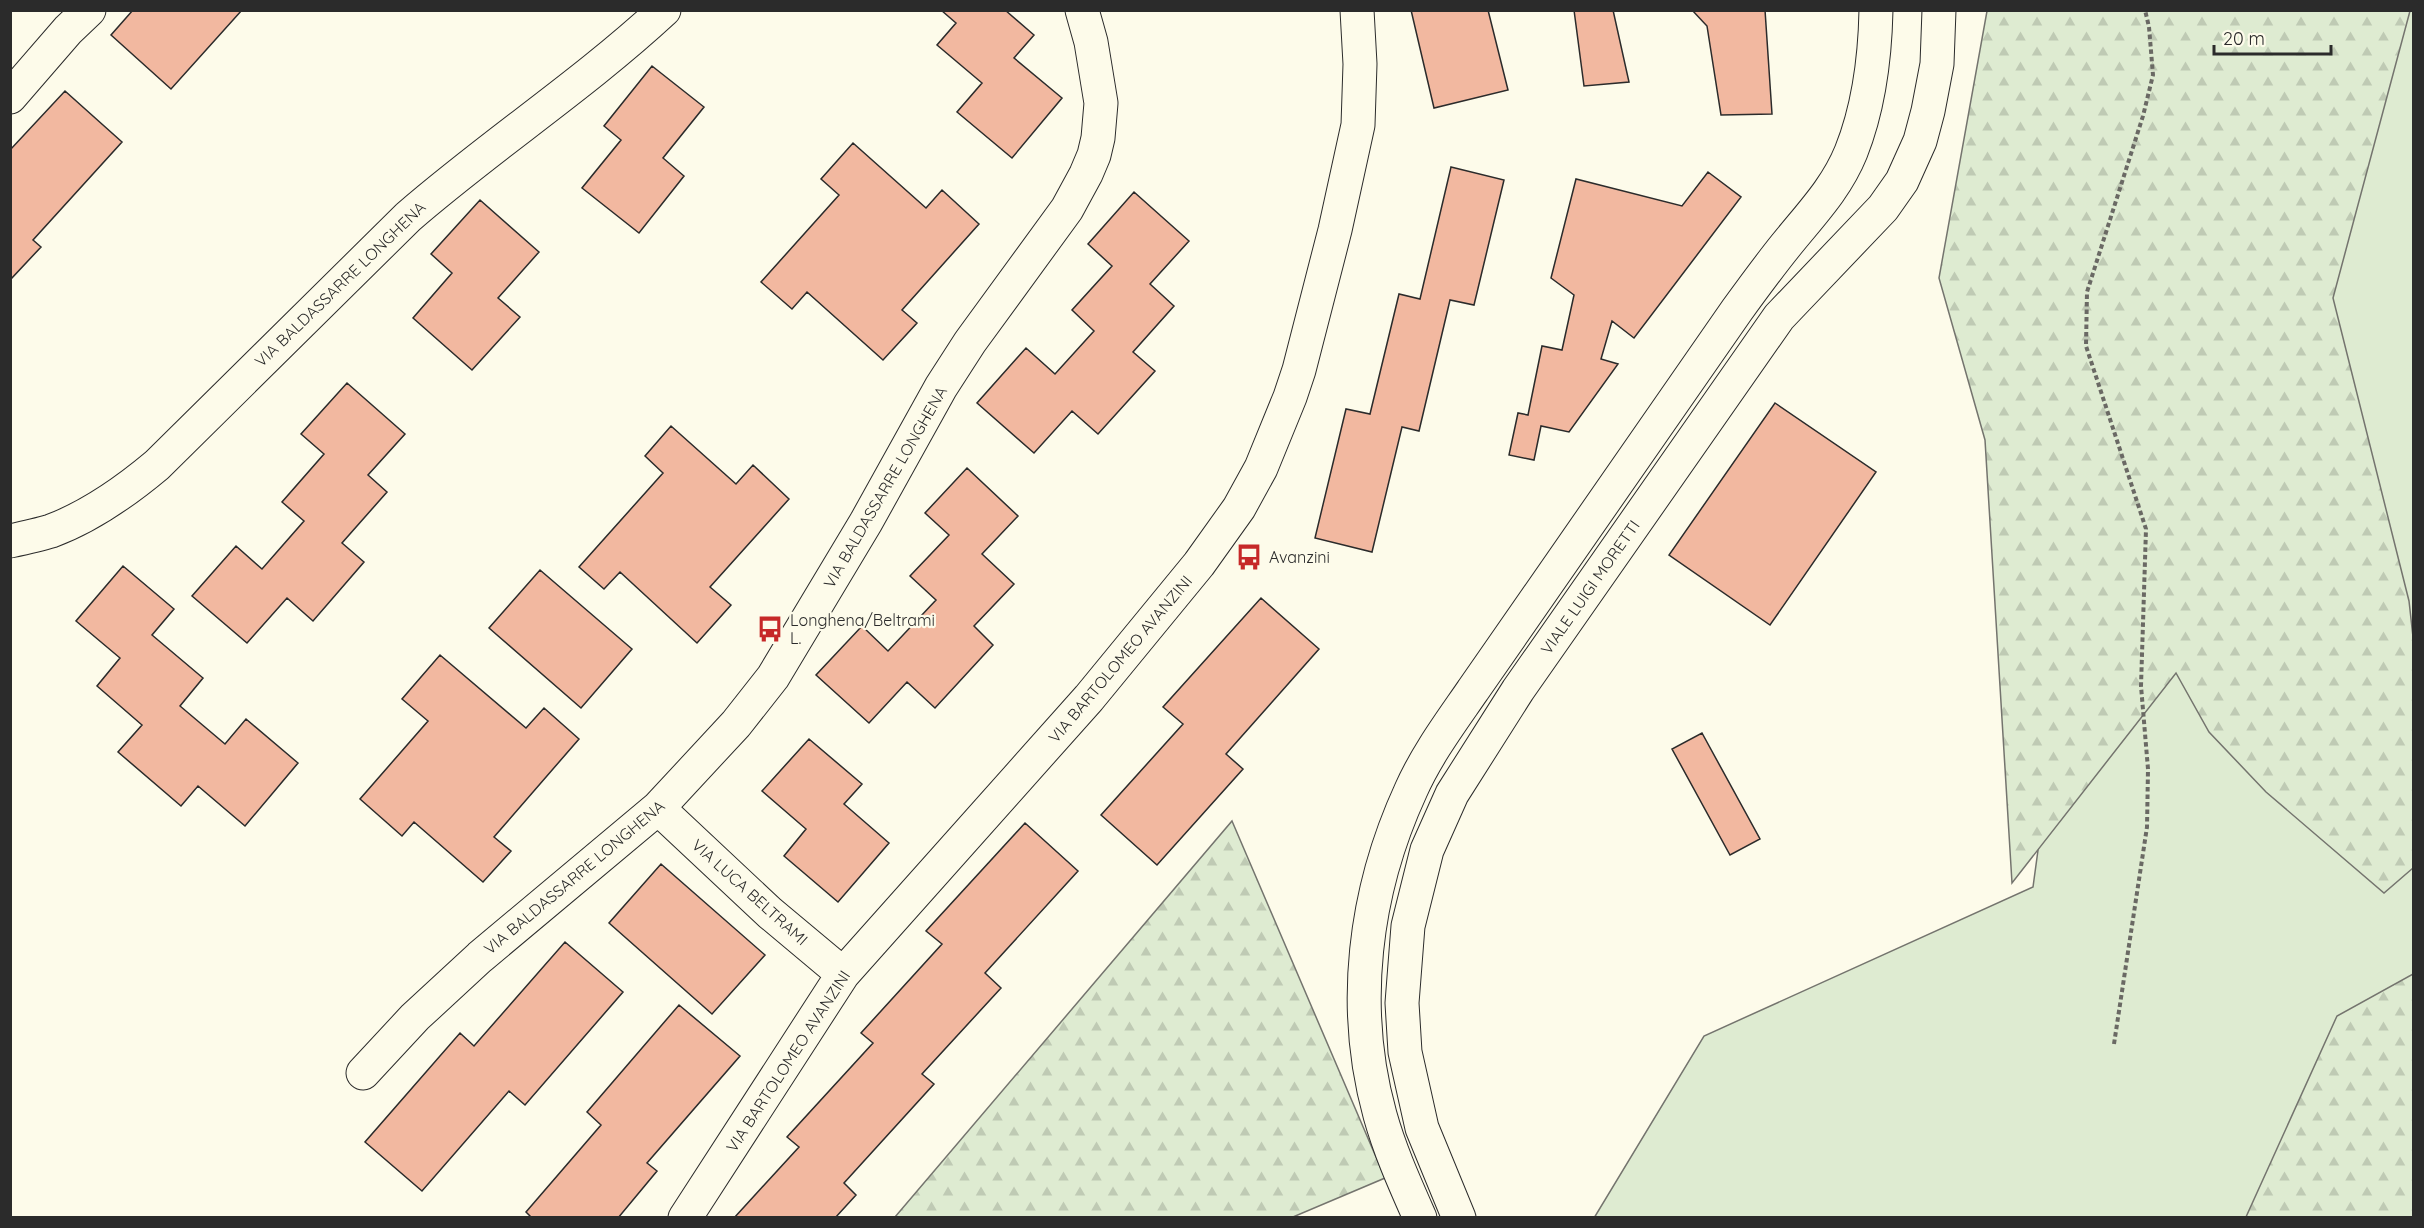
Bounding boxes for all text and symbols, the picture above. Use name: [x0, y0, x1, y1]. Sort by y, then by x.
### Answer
scale bar: [2214, 18, 2331, 56]
text: 20 m: [2223, 27, 2265, 50]
street label: VIA BALDASSARRE LONGHENA: [250, 197, 430, 371]
street label: VIA BALDASSARRE LONGHENA: [819, 383, 951, 591]
street label: VIALE LUIGI MORETTI: [1536, 516, 1644, 658]
bus stop icon: Avanzini: [1234, 542, 1264, 572]
place label: Avanzini: [1269, 547, 1330, 567]
street label: VIA BARTOLOMEO AVANZINI: [1044, 571, 1196, 747]
place label: Longhena/Beltrami L.: [790, 610, 935, 648]
bus stop icon: Longhena/Beltrami L.: [755, 614, 785, 644]
street label: VIA BALDASSARRE LONGHENA: [480, 796, 668, 958]
street label: VIA LUCA BELTRAMI: [688, 835, 812, 949]
street label: VIA BARTOLOMEO AVANZINI: [722, 966, 854, 1156]

